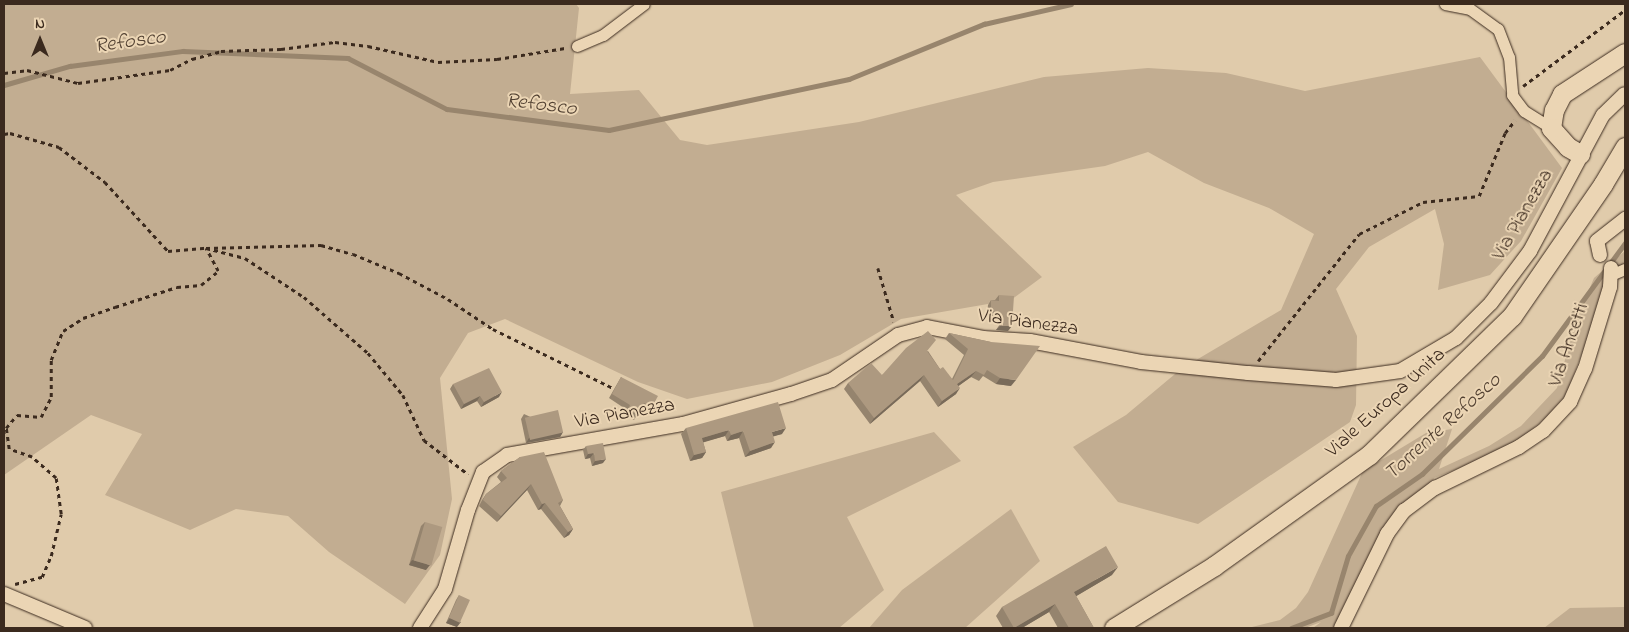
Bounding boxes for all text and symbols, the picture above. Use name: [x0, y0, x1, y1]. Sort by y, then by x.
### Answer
text: N: [35, 14, 45, 35]
north arrow: [15, 15, 65, 65]
water label: Refosco: [93, 25, 167, 59]
water label: Refosco: [504, 88, 578, 122]
street label: Via Pianezza: [1487, 165, 1559, 265]
street label: Via Ancetti: [1544, 300, 1594, 390]
street label: Via Pianezza: [976, 304, 1080, 342]
street label: Viale Europa Unita: [1321, 343, 1451, 463]
water label: Torrente Refosco: [1380, 368, 1506, 486]
street label: Via Pianezza: [573, 393, 677, 435]

